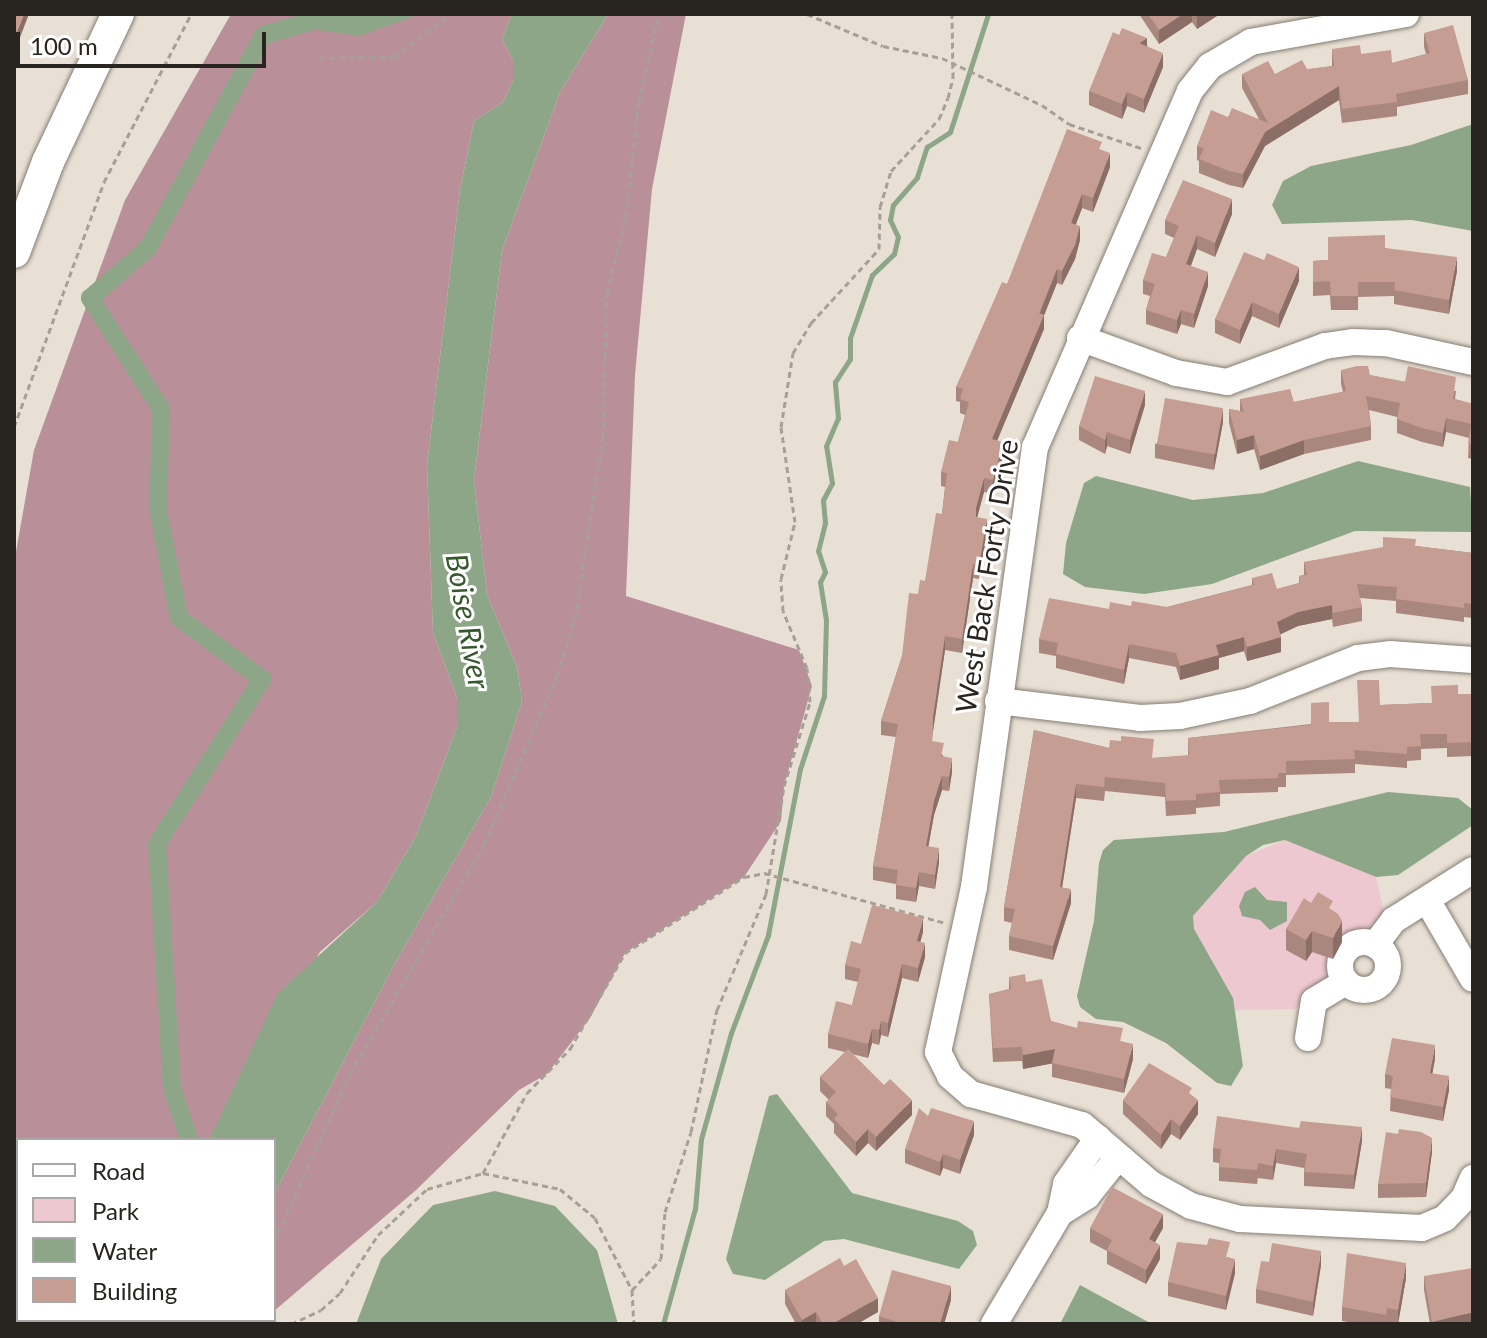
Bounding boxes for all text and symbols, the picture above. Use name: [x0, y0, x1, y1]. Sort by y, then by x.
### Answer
scale bar: [20, 16, 270, 66]
text: 100 m: [30, 31, 98, 60]
street label: West Back Forty Drive: [948, 436, 1024, 716]
water label: Boise River: [439, 551, 499, 691]
legend: [16, 1138, 276, 1322]
text: Road: [92, 1156, 145, 1185]
text: Park: [92, 1196, 139, 1225]
text: Water: [92, 1236, 157, 1265]
text: Building: [92, 1276, 177, 1305]

